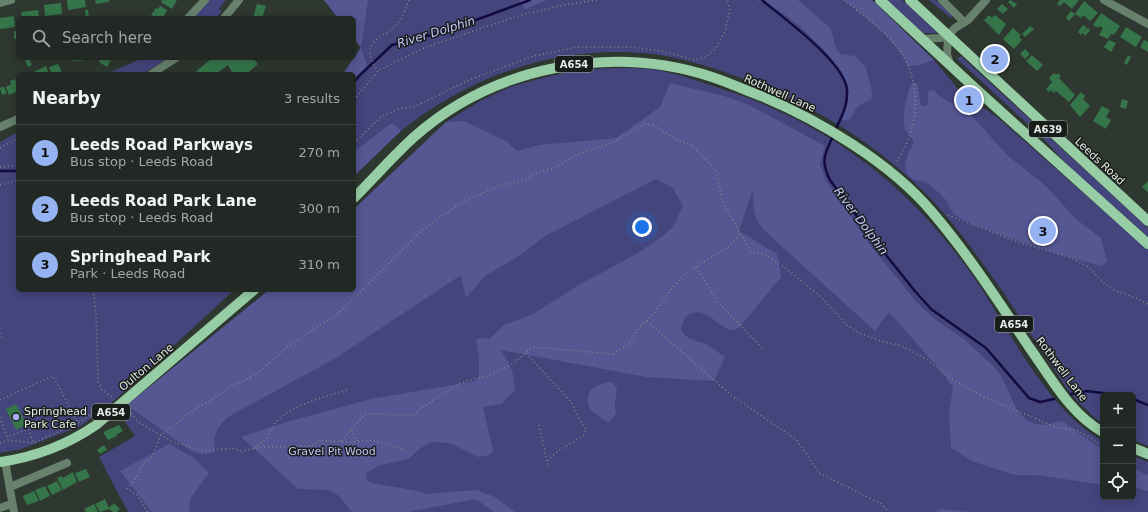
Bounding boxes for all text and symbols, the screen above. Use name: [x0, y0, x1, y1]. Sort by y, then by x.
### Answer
water label: River Dolphin: [395, 13, 477, 51]
search box: [16, 16, 356, 60]
icon: search: [30, 27, 52, 49]
text: Search here: [62, 29, 152, 47]
pin: 2: [982, 44, 1008, 74]
road number: A654: [555, 56, 593, 72]
street label: Rothwell Lane: [742, 72, 818, 115]
pin: 1: [956, 85, 982, 115]
text: Nearby: [32, 88, 101, 108]
text: 3 results: [284, 91, 340, 106]
road number: A639: [1029, 121, 1067, 137]
street label: Leeds Road: [1072, 135, 1127, 188]
text: Leeds Road Parkways: [70, 136, 253, 154]
text: 1: [40, 145, 50, 160]
text: 270 m: [298, 145, 340, 160]
text: Bus stop · Leeds Road: [70, 154, 213, 169]
water label: River Dolphin: [831, 184, 891, 258]
text: Leeds Road Park Lane: [70, 192, 257, 210]
text: 2: [40, 201, 50, 216]
text: 300 m: [298, 201, 340, 216]
text: Bus stop · Leeds Road: [70, 210, 213, 225]
pin: 3: [1030, 216, 1056, 246]
your location: [632, 217, 652, 237]
text: Springhead Park: [70, 248, 211, 266]
text: 3: [40, 257, 50, 272]
text: 310 m: [298, 257, 340, 272]
text: Park · Leeds Road: [70, 266, 185, 281]
road number: A654: [995, 316, 1033, 332]
street label: Rothwell Lane: [1033, 335, 1090, 404]
street label: Oulton Lane: [117, 341, 176, 394]
map controls: [1100, 392, 1136, 500]
button: +: [1100, 392, 1136, 428]
road number: A654: [92, 404, 130, 420]
place label: Springhead Park Cafe: [24, 405, 87, 431]
marker: Springhead Park Cafe: [11, 412, 21, 422]
button: −: [1100, 428, 1136, 464]
park label: Gravel Pit Wood: [288, 445, 376, 458]
button: locate: [1100, 464, 1136, 500]

